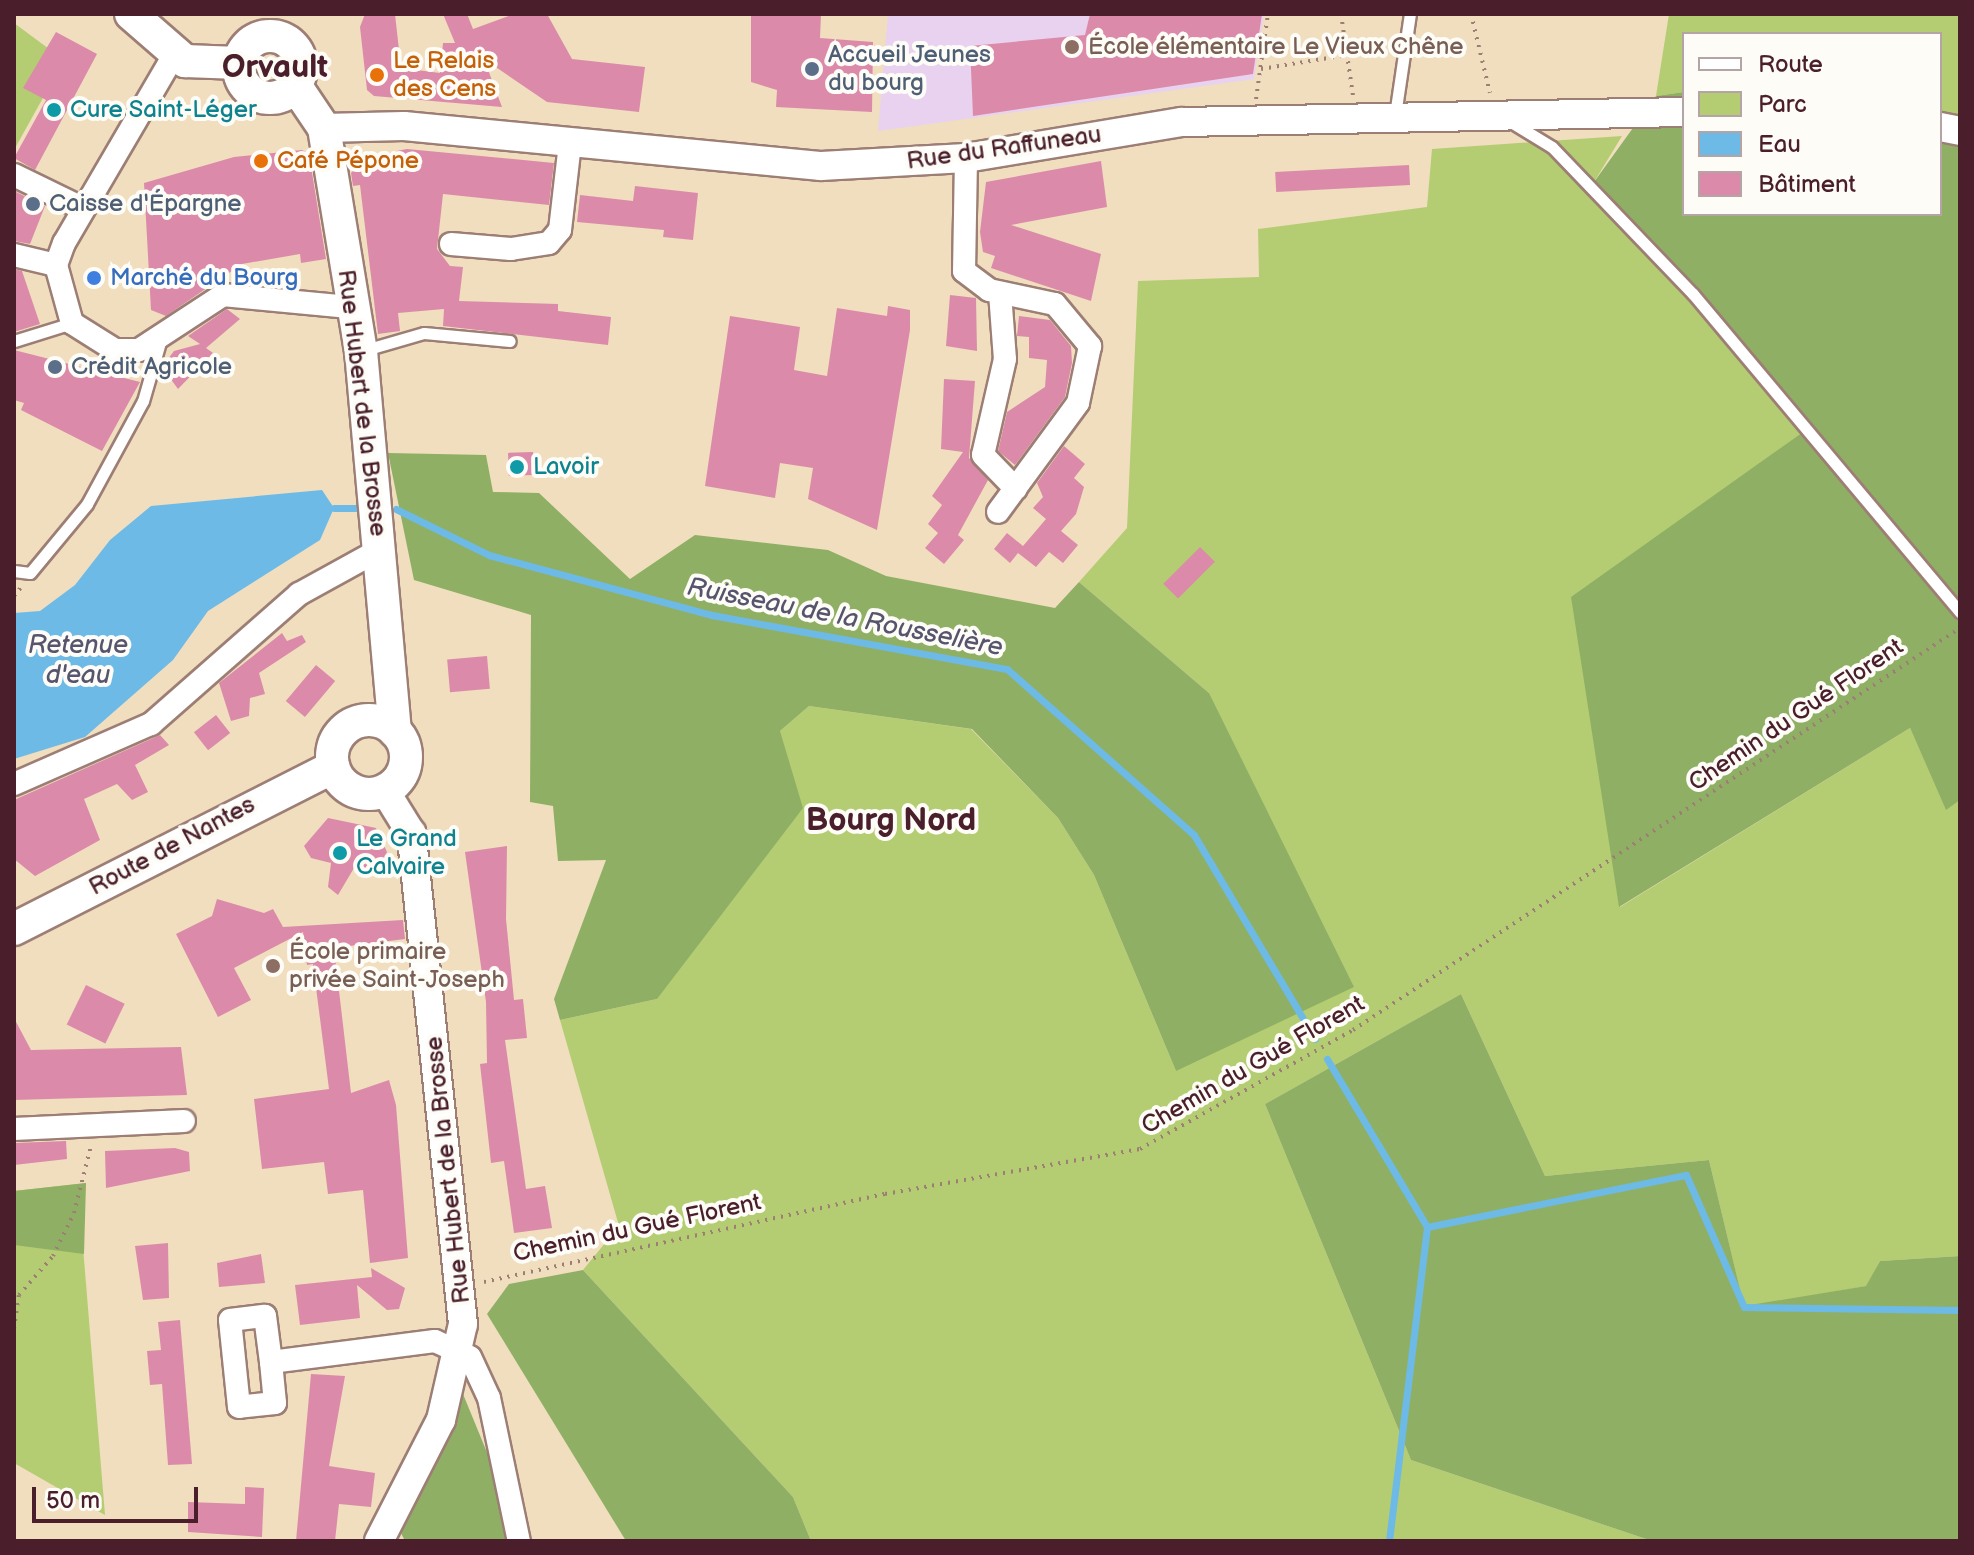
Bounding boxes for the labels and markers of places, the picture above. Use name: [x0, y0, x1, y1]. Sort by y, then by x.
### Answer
place label: École élémentaire Le Vieux Chêne: [1088, 33, 1464, 61]
marker: École élémentaire Le Vieux Chêne: [1063, 38, 1081, 56]
place label: Accueil Jeunes du bourg: [828, 41, 992, 97]
place label: Le Relais des Cens: [393, 47, 496, 103]
marker: Accueil Jeunes du bourg: [803, 60, 821, 78]
marker: Le Relais des Cens: [368, 66, 386, 84]
place label: Cure Saint-Léger: [70, 96, 257, 124]
marker: Cure Saint-Léger: [45, 101, 63, 119]
place label: Café Pépone: [277, 147, 419, 175]
marker: Café Pépone: [252, 152, 270, 170]
place label: Caisse d'Épargne: [49, 190, 241, 218]
marker: Caisse d'Épargne: [24, 195, 42, 213]
place label: Marché du Bourg: [110, 264, 298, 292]
marker: Marché du Bourg: [85, 269, 103, 287]
place label: Crédit Agricole: [71, 353, 232, 381]
marker: Crédit Agricole: [46, 358, 64, 376]
place label: Lavoir: [533, 453, 599, 481]
marker: Lavoir: [508, 458, 526, 476]
place label: Le Grand Calvaire: [356, 825, 457, 881]
marker: Le Grand Calvaire: [331, 844, 349, 862]
place label: École primaire privée Saint-Joseph: [289, 938, 505, 994]
marker: École primaire privée Saint-Joseph: [264, 957, 282, 975]

